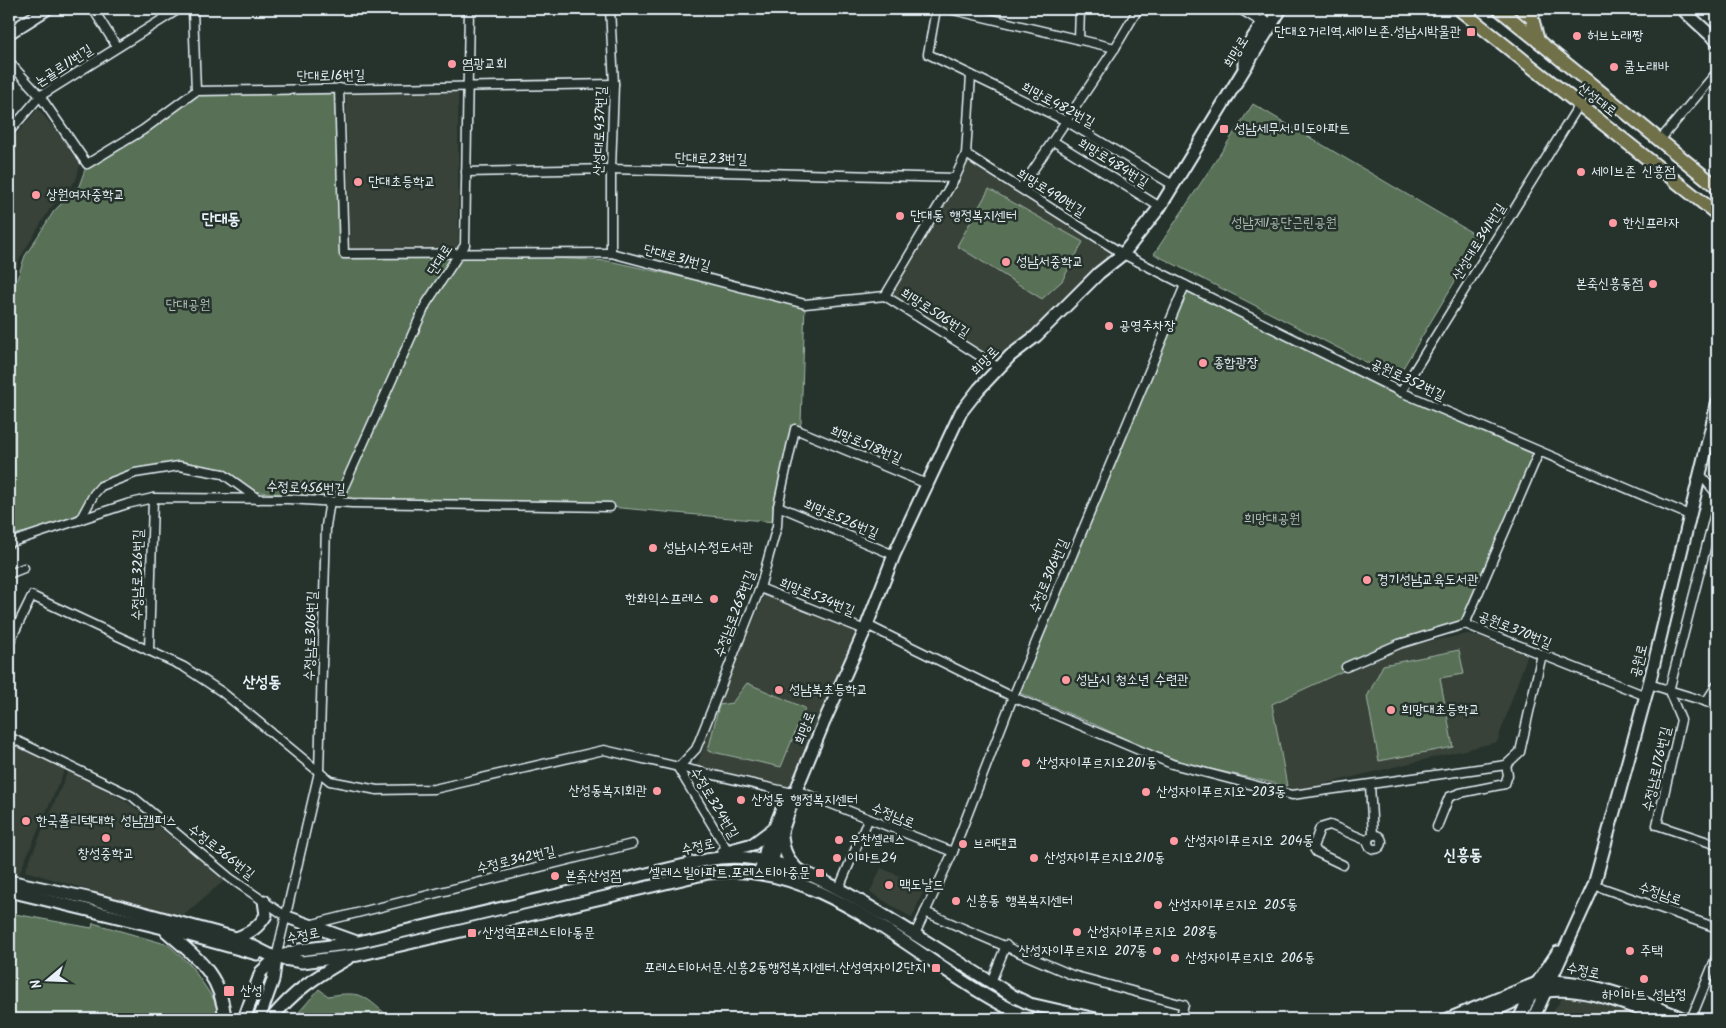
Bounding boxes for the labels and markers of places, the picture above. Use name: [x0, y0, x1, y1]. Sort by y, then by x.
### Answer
place label: 단대오거리역.세이브존.성남시박물관: [1274, 21, 1461, 43]
place label: 허브노래짱: [1587, 25, 1644, 47]
marker: 단대오거리역.세이브존.성남시박물관: [1465, 26, 1477, 38]
marker: 허브노래짱: [1571, 30, 1583, 42]
place label: 염광교회: [462, 53, 507, 75]
place label: 쿨노래바: [1624, 56, 1670, 78]
marker: 염광교회: [446, 58, 458, 70]
marker: 쿨노래바: [1608, 61, 1620, 73]
place label: 성남세무서.미도아파트: [1234, 118, 1350, 140]
marker: 성남세무서.미도아파트: [1218, 123, 1230, 135]
place label: 세이브존 신흥점: [1591, 161, 1675, 183]
marker: 세이브존 신흥점: [1575, 166, 1587, 178]
place label: 단대초등학교: [368, 171, 436, 193]
marker: 단대초등학교: [352, 176, 364, 188]
place label: 상원여자중학교: [46, 184, 125, 206]
marker: 상원여자중학교: [30, 189, 42, 201]
place label: 단대동 행정복지센터: [910, 205, 1017, 227]
marker: 단대동 행정복지센터: [894, 210, 906, 222]
place label: 한신프라자: [1623, 212, 1680, 234]
marker: 한신프라자: [1607, 217, 1619, 229]
place label: 성남서중학교: [1016, 251, 1084, 273]
marker: 성남서중학교: [1000, 256, 1012, 268]
place label: 본죽신흥동점: [1575, 273, 1643, 295]
marker: 본죽신흥동점: [1647, 278, 1659, 290]
place label: 공영주차장: [1119, 315, 1176, 337]
marker: 공영주차장: [1103, 320, 1115, 332]
place label: 종합광장: [1213, 352, 1259, 374]
marker: 종합광장: [1197, 357, 1209, 369]
place label: 성남시수정도서관: [663, 537, 753, 559]
marker: 성남시수정도서관: [647, 542, 659, 554]
place label: 경기성남교육도서관: [1377, 569, 1478, 591]
marker: 경기성남교육도서관: [1361, 574, 1373, 586]
place label: 한화익스프레스: [625, 588, 704, 610]
marker: 한화익스프레스: [708, 593, 720, 605]
place label: 성남시 청소년 수련관: [1076, 669, 1189, 691]
marker: 성남시 청소년 수련관: [1060, 674, 1072, 686]
place label: 성남북초등학교: [789, 679, 868, 701]
marker: 성남북초등학교: [773, 684, 785, 696]
place label: 희망대초등학교: [1401, 699, 1480, 721]
marker: 희망대초등학교: [1385, 704, 1397, 716]
place label: 산성자이푸르지오201동: [1036, 752, 1157, 774]
marker: 산성자이푸르지오201동: [1020, 757, 1032, 769]
place label: 산성동복지회관: [568, 780, 647, 802]
place label: 산성자이푸르지오 203동: [1156, 781, 1286, 803]
marker: 산성동복지회관: [651, 785, 663, 797]
marker: 산성자이푸르지오 203동: [1140, 786, 1152, 798]
place label: 산성동 행정복지센터: [751, 789, 858, 811]
marker: 산성동 행정복지센터: [735, 794, 747, 806]
place label: 한국폴리텍대학 성남캠퍼스: [36, 810, 177, 832]
marker: 한국폴리텍대학 성남캠퍼스: [20, 815, 32, 827]
place label: 우찬셀레스: [849, 829, 905, 851]
place label: 산성자이푸르지오 204동: [1184, 830, 1314, 852]
marker: 창성중학교: [100, 832, 112, 844]
place label: 브레댄코: [973, 833, 1018, 855]
marker: 우찬셀레스: [833, 834, 845, 846]
marker: 산성자이푸르지오 204동: [1168, 835, 1180, 847]
marker: 브레댄코: [957, 838, 969, 850]
place label: 창성중학교: [78, 843, 134, 865]
place label: 이마트24: [847, 847, 897, 869]
place label: 산성자이푸르지오210동: [1044, 847, 1165, 869]
marker: 이마트24: [831, 852, 843, 864]
marker: 산성자이푸르지오210동: [1028, 852, 1040, 864]
place label: 셀레스빌아파트.포레스티아중문: [649, 862, 810, 884]
place label: 본죽산성점: [565, 865, 621, 887]
marker: 셀레스빌아파트.포레스티아중문: [814, 867, 826, 879]
marker: 본죽산성점: [549, 870, 561, 882]
place label: 맥도날드: [899, 874, 944, 896]
marker: 맥도날드: [883, 879, 895, 891]
place label: 신흥동 행복복지센터: [966, 890, 1073, 912]
place label: 산성자이푸르지오 205동: [1168, 894, 1298, 916]
marker: 신흥동 행복복지센터: [950, 895, 962, 907]
marker: 산성자이푸르지오 205동: [1152, 899, 1164, 911]
place label: 산성자이푸르지오 208동: [1087, 921, 1218, 943]
place label: 산성역포레스티아동문: [482, 922, 595, 944]
marker: 산성자이푸르지오 208동: [1071, 926, 1083, 938]
marker: 산성역포레스티아동문: [466, 927, 478, 939]
place label: 산성자이푸르지오 207동: [1018, 940, 1147, 962]
place label: 주택: [1640, 940, 1663, 962]
marker: 산성자이푸르지오 207동: [1151, 945, 1163, 957]
marker: 주택: [1624, 945, 1636, 957]
place label: 산성자이푸르지오 206동: [1185, 947, 1315, 969]
marker: 산성자이푸르지오 206동: [1169, 952, 1181, 964]
place label: 포레스티아서문.신흥2동행정복지센터.산성역자이2단지: [644, 957, 926, 979]
marker: 포레스티아서문.신흥2동행정복지센터.산성역자이2단지: [930, 962, 942, 974]
marker: 하이마트 성남정: [1638, 973, 1650, 985]
place label: 산성: [240, 980, 263, 1002]
marker: 산성: [222, 984, 236, 998]
place label: 하이마트 성남정: [1602, 984, 1686, 1006]

